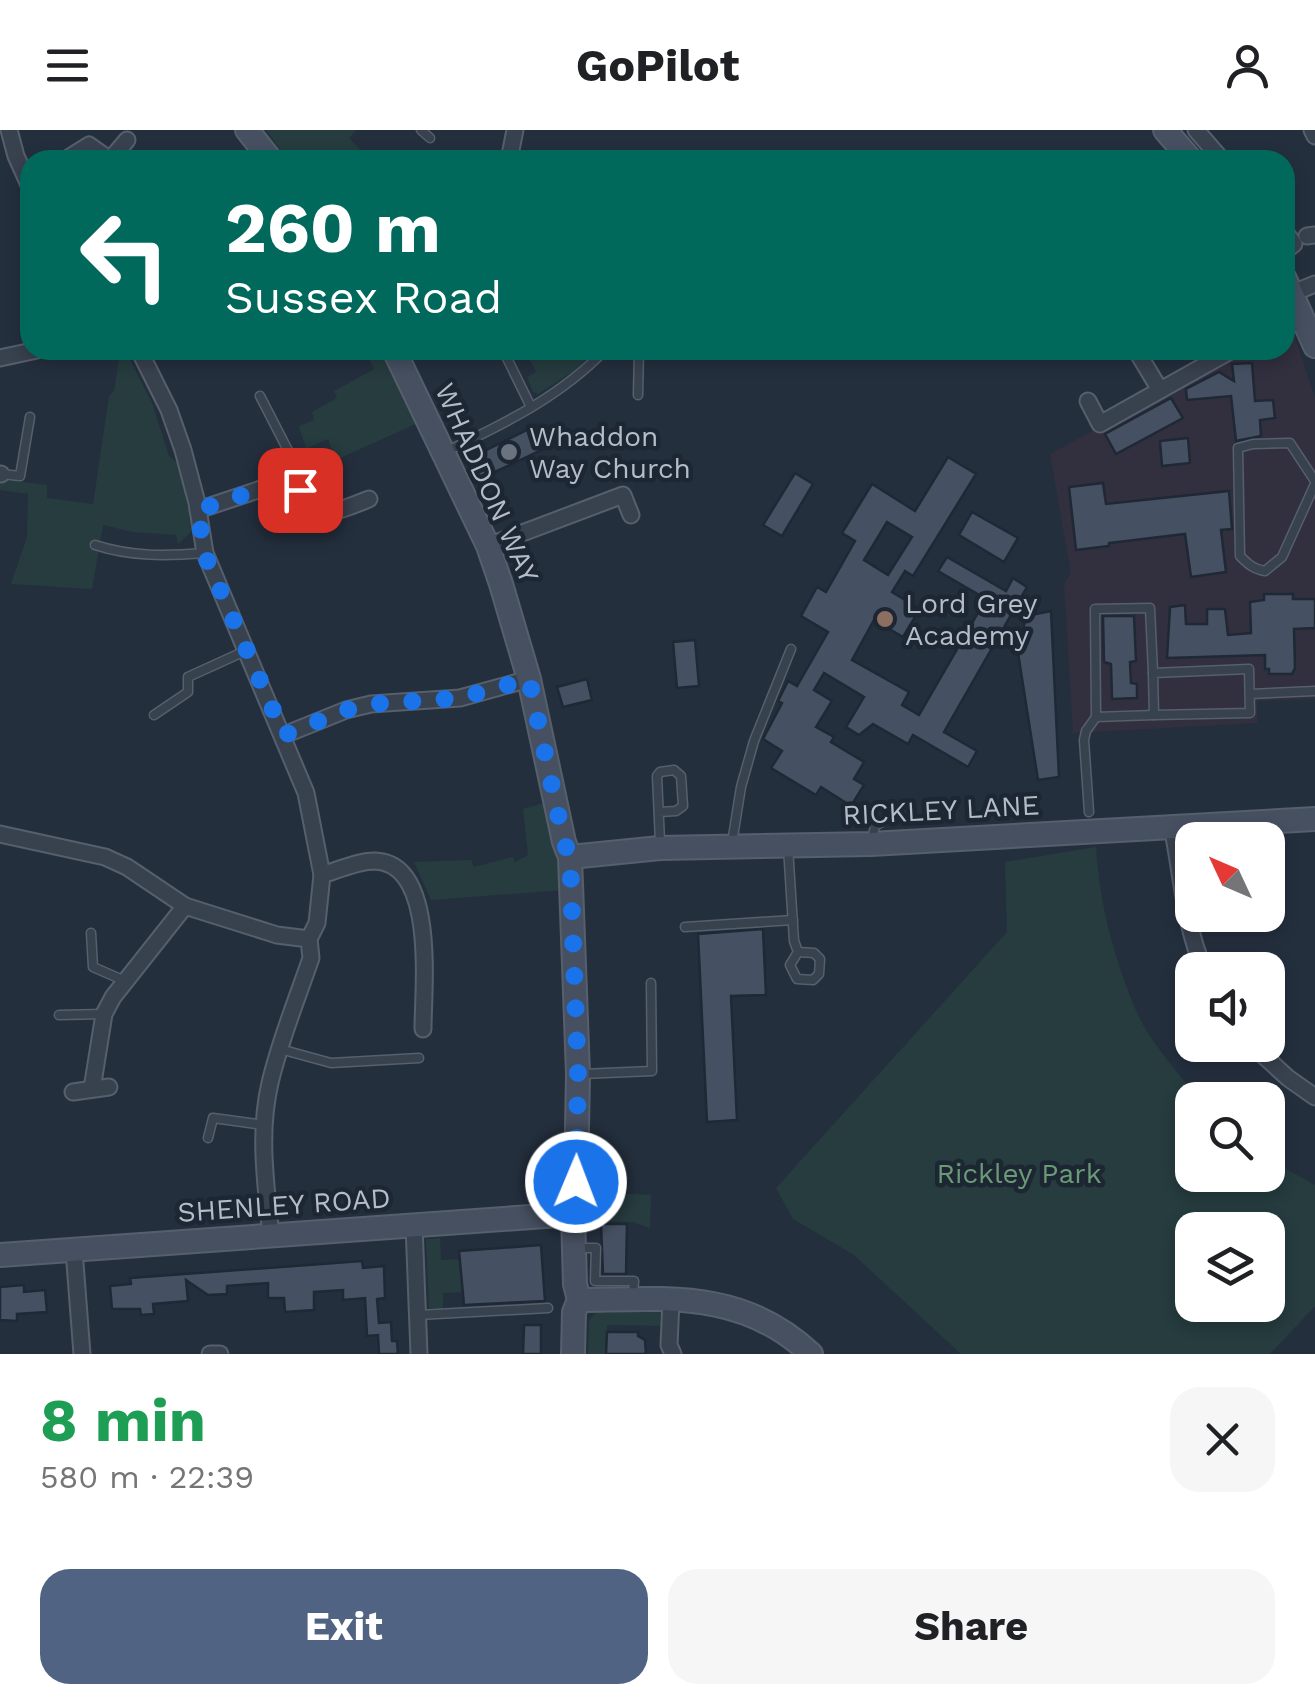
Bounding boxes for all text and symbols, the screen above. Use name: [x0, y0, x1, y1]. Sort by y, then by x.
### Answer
icon: menu: [40, 38, 95, 93]
icon: person: [1220, 38, 1275, 93]
text: GoPilot: [576, 39, 739, 92]
text: 260 m: [225, 187, 441, 269]
icon: left: [60, 190, 190, 320]
text: Sussex Road: [225, 271, 502, 324]
street label: WHADDON WAY: [428, 378, 546, 588]
place label: Whaddon Way Church: [529, 420, 691, 485]
marker: Whaddon Way Church: [498, 441, 520, 463]
pin: [258, 448, 343, 533]
icon: arrive: [273, 463, 328, 518]
place label: Lord Grey Academy: [905, 587, 1038, 652]
marker: Lord Grey Academy: [874, 608, 896, 630]
street label: RICKLEY LANE: [842, 788, 1040, 832]
north arrow: [1175, 822, 1285, 932]
map controls: [1175, 822, 1285, 1322]
button: sound: [1175, 952, 1285, 1062]
button: search: [1175, 1082, 1285, 1192]
position arrow: [524, 1130, 628, 1234]
park label: Rickley Park: [936, 1157, 1102, 1190]
street label: SHENLEY ROAD: [176, 1181, 392, 1229]
button: layers: [1175, 1212, 1285, 1322]
text: 8 min: [40, 1385, 206, 1456]
button: close: [1170, 1387, 1275, 1492]
text: 580 m · 22:39: [40, 1458, 254, 1496]
button: Exit: [40, 1569, 648, 1684]
button: Share: [668, 1569, 1275, 1684]

